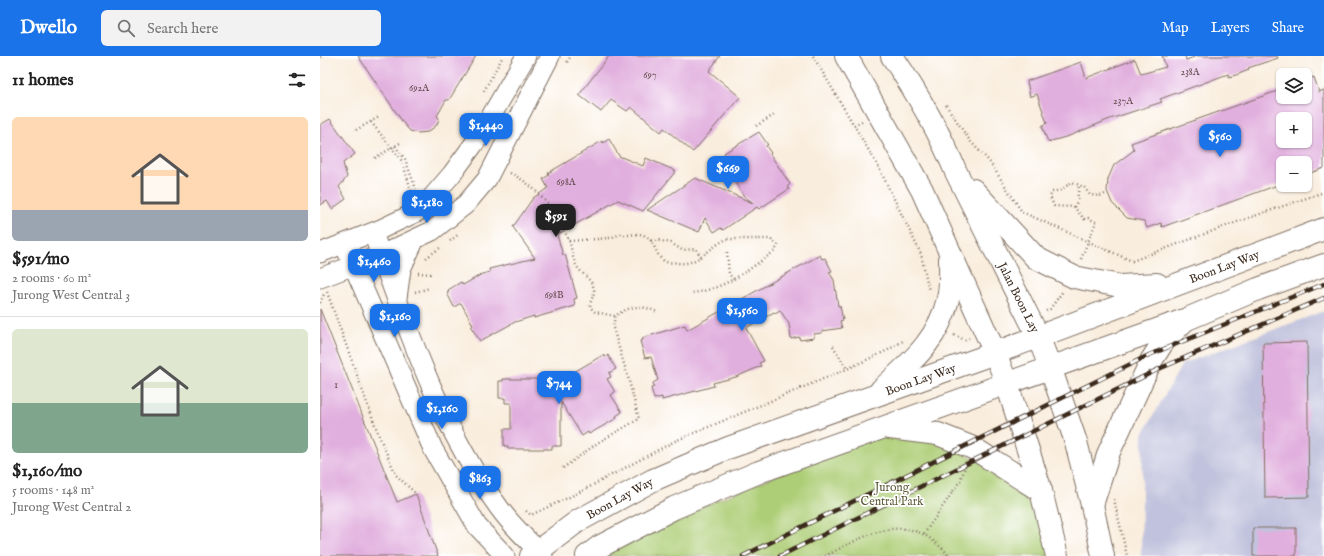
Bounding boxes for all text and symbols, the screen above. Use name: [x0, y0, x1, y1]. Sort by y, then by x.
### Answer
search box: [101, 10, 381, 46]
text: Dwello: [20, 16, 77, 40]
icon: search: [115, 17, 137, 39]
text: Search here: [147, 19, 218, 38]
text: Map: [1162, 19, 1189, 37]
text: Layers: [1211, 19, 1250, 37]
text: Share: [1272, 19, 1304, 37]
house number: 238A: [1180, 66, 1200, 79]
map controls: [1276, 68, 1312, 192]
button: layers: [1276, 68, 1312, 104]
icon: filters: [286, 69, 308, 91]
house number: 697: [643, 69, 657, 82]
text: 11 homes: [12, 70, 73, 91]
house number: 692A: [409, 82, 429, 95]
house number: 237A: [1113, 95, 1133, 108]
button: +: [1276, 112, 1312, 148]
pin: $1,440: [453, 113, 519, 147]
text: $1,440: [469, 117, 503, 134]
pin: $560: [1196, 124, 1244, 158]
text: $560: [1208, 128, 1232, 145]
icon: home: [124, 143, 196, 215]
pin: $669: [704, 156, 752, 190]
button: −: [1276, 156, 1312, 192]
text: $669: [716, 160, 740, 177]
house number: 698A: [556, 176, 576, 189]
pin: $1,180: [394, 190, 460, 224]
text: $1,180: [411, 194, 443, 211]
pin: $591: [532, 204, 580, 238]
text: $591: [545, 208, 567, 225]
street label: Boon Lay Way: [1187, 247, 1261, 287]
text: $591/mo: [12, 249, 69, 270]
pin: $1,460: [341, 249, 407, 283]
text: $1,460: [357, 253, 391, 270]
street label: Jalan Boon Lay: [993, 258, 1043, 335]
text: 2 rooms · 60 m²: [12, 270, 91, 287]
text: Jurong West Central 3: [12, 287, 130, 304]
house number: 698B: [544, 289, 564, 302]
pin: $1,560: [709, 298, 775, 332]
text: $1,560: [726, 302, 758, 319]
pin: $1,160: [362, 304, 428, 338]
text: $1,160: [379, 308, 411, 325]
icon: home: [124, 355, 196, 427]
street label: Boon Lay Way: [883, 360, 958, 399]
pin: $744: [535, 371, 583, 405]
text: $744: [546, 375, 572, 392]
house number: 1: [334, 379, 338, 392]
pin: $1,160: [409, 396, 475, 430]
text: $1,160: [426, 400, 458, 417]
text: $1,160/mo: [12, 461, 82, 482]
pin: $863: [456, 466, 504, 500]
text: $863: [469, 470, 491, 487]
street label: Boon Lay Way: [584, 474, 656, 523]
park label: Jurong Central Park: [861, 480, 924, 509]
text: 5 rooms · 148 m²: [12, 482, 94, 499]
text: Jurong West Central 2: [12, 499, 131, 516]

